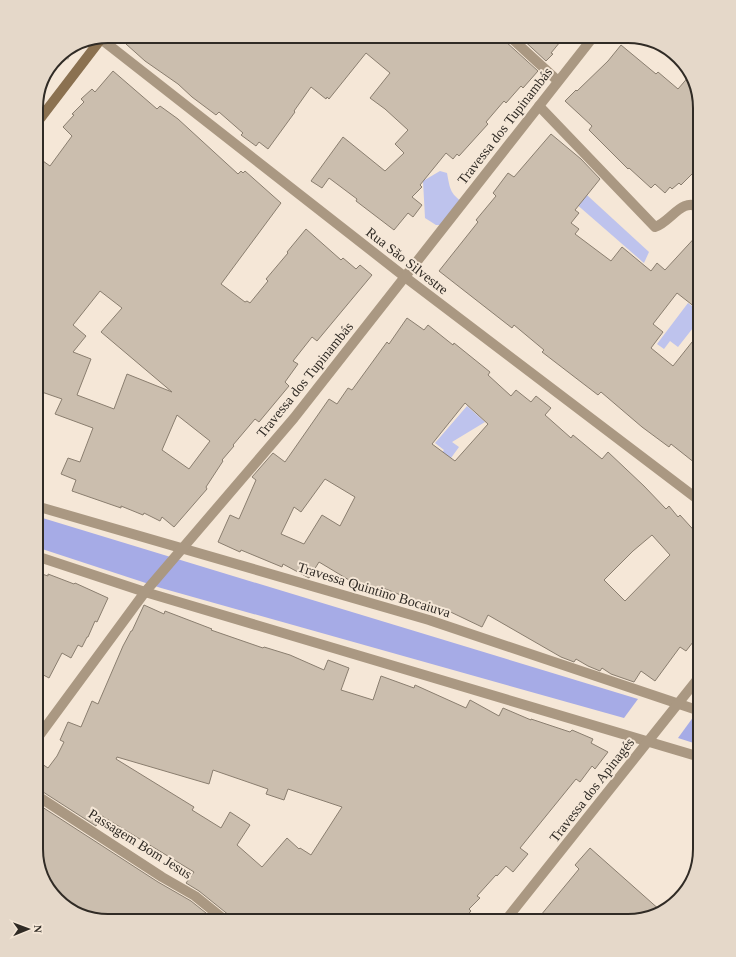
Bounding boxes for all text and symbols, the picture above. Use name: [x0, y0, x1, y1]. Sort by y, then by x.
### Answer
street label: Travessa dos Tupinambás: [455, 65, 555, 187]
street label: Rua São Silvestre: [363, 224, 451, 298]
street label: Travessa dos Tupinambás: [254, 319, 356, 441]
street label: Travessa Quintino Bocaiuva: [296, 560, 453, 621]
street label: Travessa dos Apinagés: [547, 735, 637, 845]
street label: Passagem Bom Jesus: [86, 806, 194, 882]
north arrow: [8, 909, 48, 949]
text: N: [32, 925, 44, 933]

